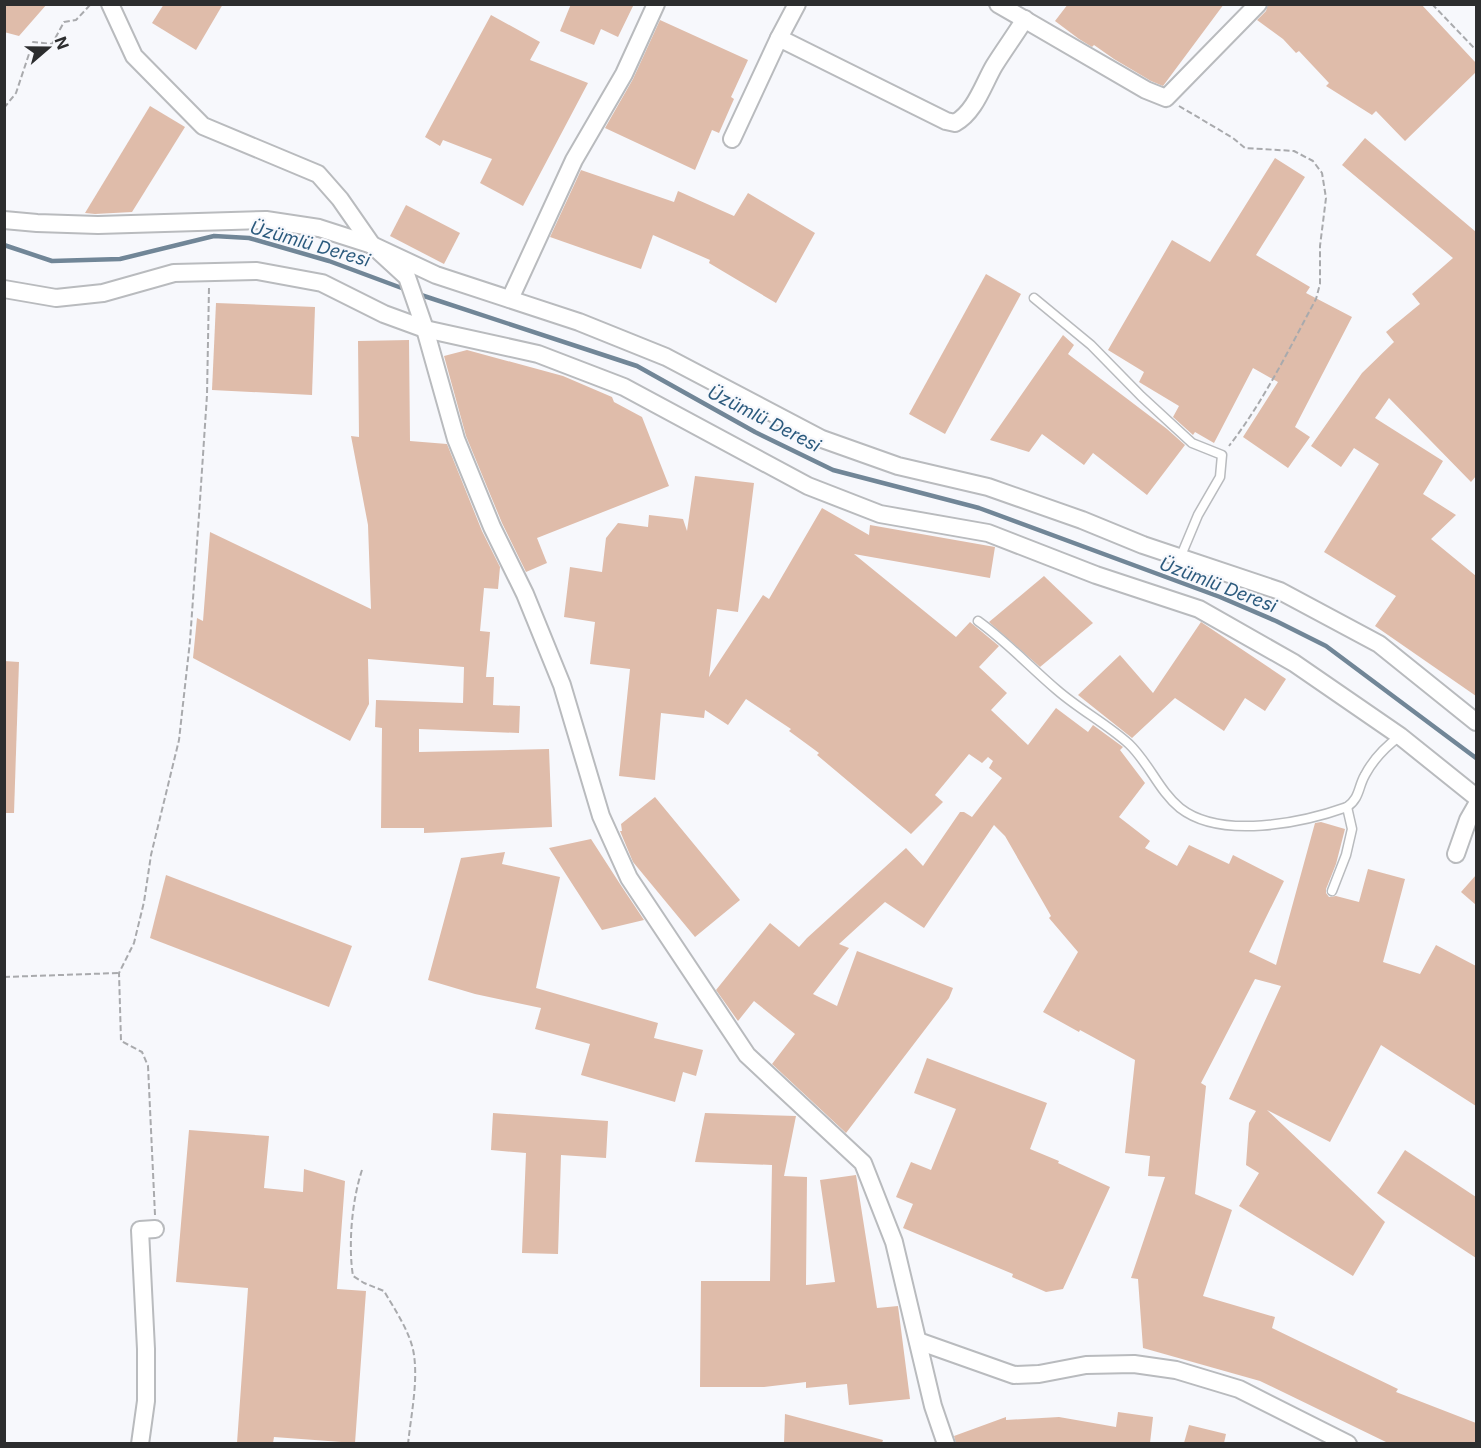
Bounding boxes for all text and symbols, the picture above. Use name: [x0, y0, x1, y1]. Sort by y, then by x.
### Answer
north arrow: [18, 18, 78, 78]
text: N: [51, 34, 74, 52]
water label: Üzümlü Deresi: [248, 215, 373, 271]
water label: Üzümlü Deresi: [704, 380, 825, 456]
water label: Üzümlü Deresi: [1157, 552, 1281, 617]

